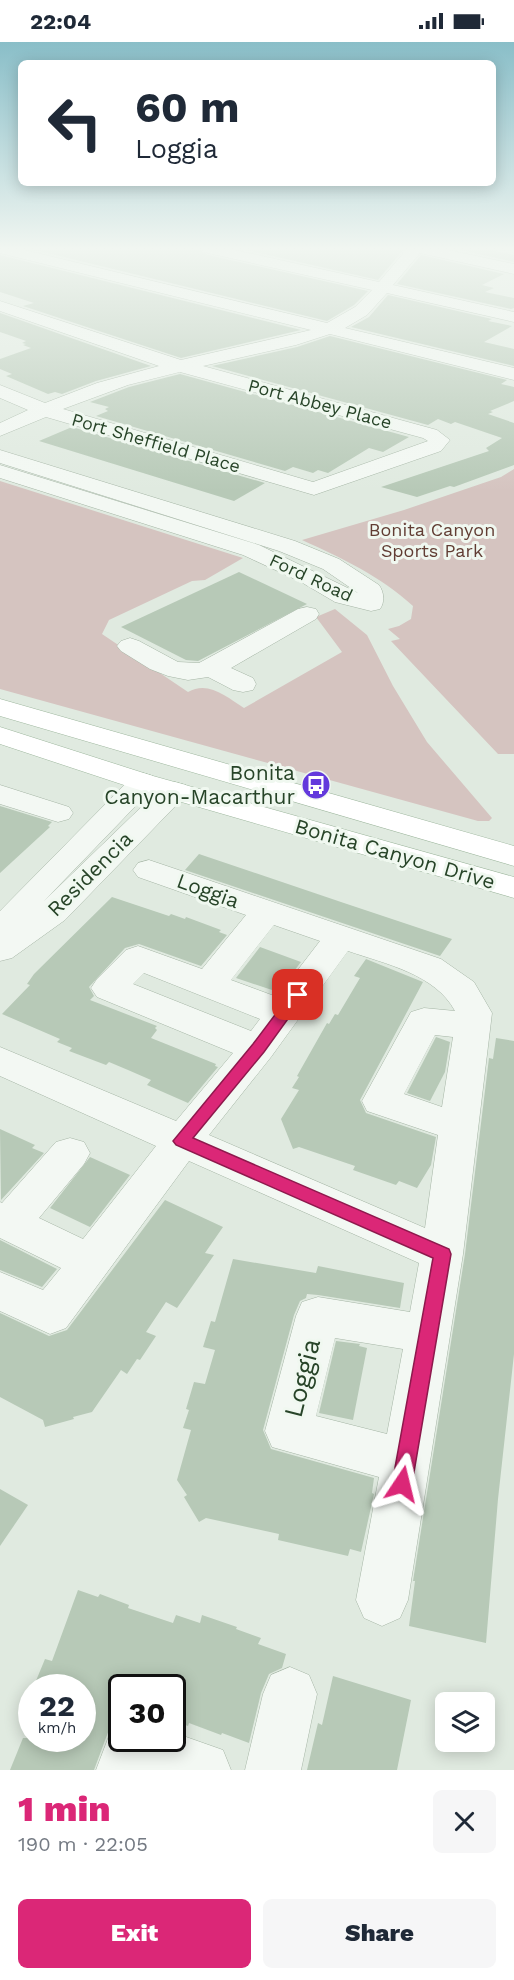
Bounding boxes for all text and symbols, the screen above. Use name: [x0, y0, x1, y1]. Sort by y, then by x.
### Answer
text: 22:04: [30, 9, 91, 34]
text: 60 m: [135, 83, 239, 132]
icon: left: [36, 84, 114, 162]
text: Loggia: [135, 133, 218, 165]
street label: Port Abbey Place: [246, 374, 394, 433]
street label: Port Sheffield Place: [69, 408, 243, 477]
park label: Bonita Canyon Sports Park: [369, 519, 495, 561]
street label: Ford Road: [266, 549, 356, 606]
place label: Bonita Canyon-Macarthur: [104, 760, 295, 809]
bus stop icon: Bonita Canyon-Macarthur: [300, 769, 332, 801]
street label: Bonita Canyon Drive: [292, 813, 498, 894]
street label: Residencia: [42, 826, 137, 921]
street label: Loggia: [174, 868, 243, 913]
pin: [272, 969, 323, 1020]
icon: arrive: [281, 978, 314, 1011]
street label: Loggia: [278, 1335, 326, 1420]
position arrow: [370, 1452, 434, 1516]
speed limit sign: 30: [108, 1674, 186, 1752]
text: 22: [39, 1688, 75, 1723]
map controls: [435, 1692, 495, 1752]
button: layers: [435, 1692, 495, 1752]
text: km/h: [38, 1719, 76, 1737]
text: 1 min: [18, 1788, 111, 1830]
button: close: [433, 1790, 496, 1853]
text: 190 m · 22:05: [18, 1832, 148, 1856]
button: Exit: [18, 1899, 251, 1968]
button: Share: [263, 1899, 496, 1968]

